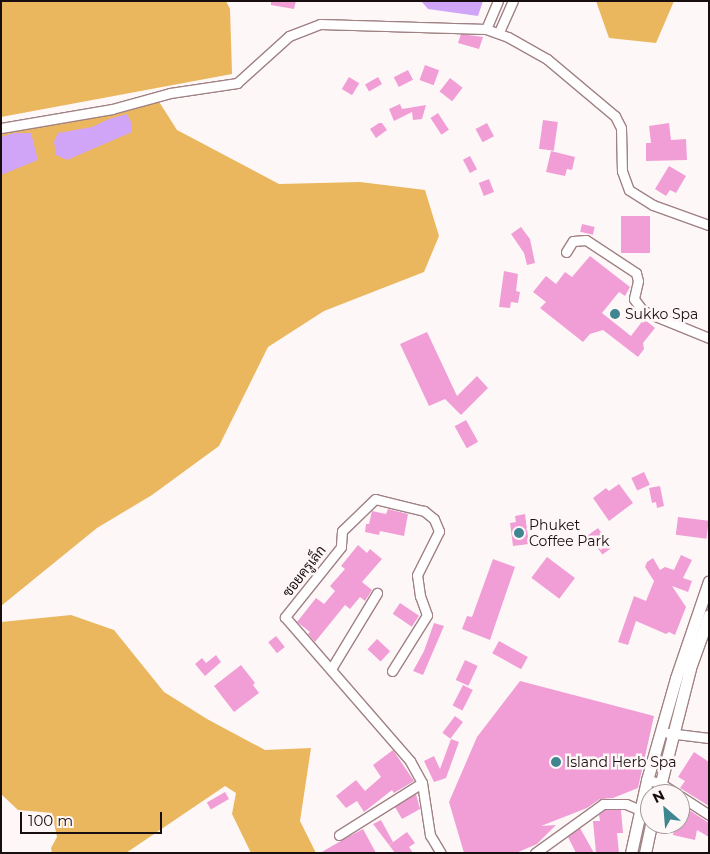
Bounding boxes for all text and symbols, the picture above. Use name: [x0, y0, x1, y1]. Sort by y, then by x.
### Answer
place label: Sukko Spa: [625, 306, 698, 322]
marker: Sukko Spa: [609, 308, 621, 320]
place label: Phuket Coffee Park: [529, 517, 609, 550]
marker: Phuket Coffee Park: [513, 527, 525, 539]
street label: ซอยครูเล็ก: [279, 542, 329, 600]
place label: Island Herb Spa: [566, 754, 677, 770]
marker: Island Herb Spa: [550, 756, 562, 768]
north arrow: [640, 784, 690, 834]
text: N: [650, 786, 668, 807]
scale bar: [22, 802, 165, 834]
text: 100 m: [28, 811, 73, 830]

